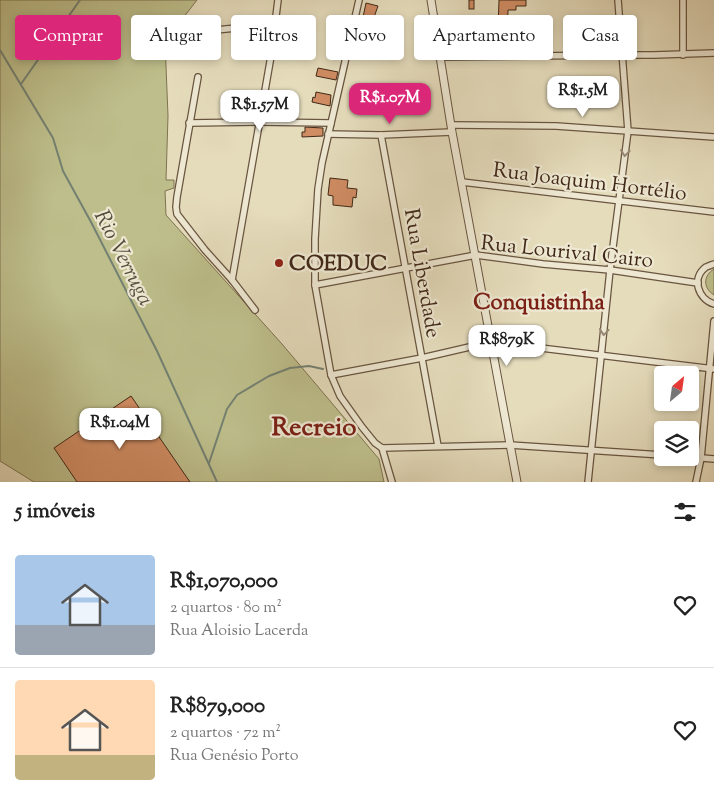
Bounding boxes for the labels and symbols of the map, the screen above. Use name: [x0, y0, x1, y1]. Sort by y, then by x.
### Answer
pin: R$1.5M: [542, 76, 624, 118]
pin: R$1.07M: [344, 82, 436, 125]
pin: R$1.57M: [214, 90, 306, 132]
one-way arrow: [620, 150, 631, 158]
street label: Rua Joaquim Hortélio: [491, 156, 688, 210]
water label: Rio Verruga: [85, 205, 160, 312]
street label: Rua Liberdade: [395, 206, 447, 340]
street label: Rua Lourival Cairo: [479, 229, 655, 277]
place label: COEDUC: [289, 250, 387, 280]
marker: COEDUC: [273, 257, 285, 269]
district label: Conquistinha: [473, 288, 606, 320]
pin: R$879K: [466, 324, 548, 367]
one-way arrow: [599, 328, 610, 336]
north arrow: [654, 366, 699, 411]
pin: R$1.04M: [74, 408, 166, 450]
district label: Recreio: [271, 410, 357, 447]

